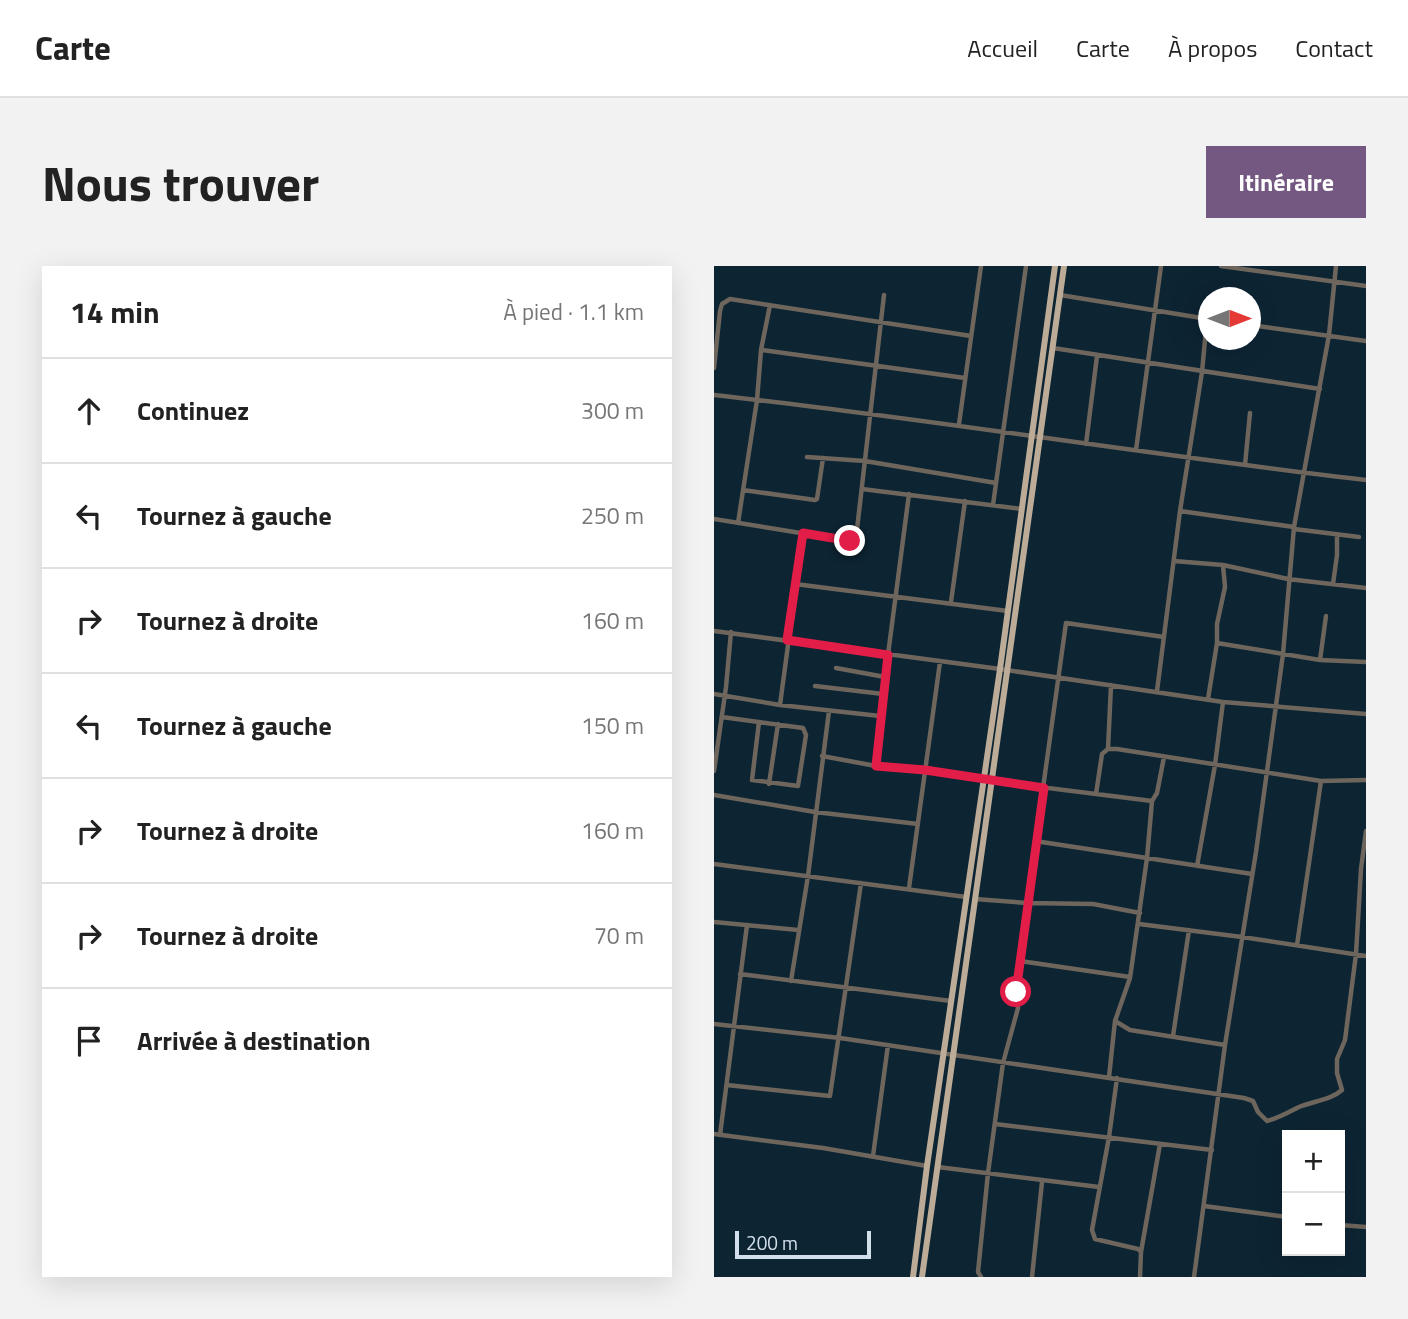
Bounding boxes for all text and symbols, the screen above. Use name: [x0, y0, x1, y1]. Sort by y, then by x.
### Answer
text: Carte: [35, 23, 111, 73]
text: Accueil: [967, 30, 1038, 66]
text: Carte: [1076, 30, 1130, 66]
text: À propos: [1168, 30, 1257, 66]
text: Contact: [1295, 30, 1373, 66]
text: Nous trouver: [42, 145, 319, 220]
button: Itinéraire: [1206, 146, 1366, 218]
north arrow: [1198, 287, 1261, 350]
text: 14 min: [70, 289, 160, 335]
text: À pied · 1.1 km: [503, 294, 644, 329]
text: Continuez: [137, 391, 249, 430]
icon: ahead: [70, 392, 108, 430]
text: 300 m: [581, 393, 644, 428]
text: Tournez à gauche: [137, 496, 332, 535]
icon: left: [70, 497, 108, 535]
text: 250 m: [581, 498, 644, 533]
route end: [834, 525, 865, 556]
text: Tournez à droite: [137, 601, 318, 640]
icon: right: [70, 602, 108, 640]
text: 160 m: [581, 603, 644, 638]
text: Tournez à gauche: [137, 706, 332, 745]
icon: left: [70, 707, 108, 745]
text: 150 m: [581, 708, 644, 743]
text: Tournez à droite: [137, 811, 318, 850]
icon: right: [70, 812, 108, 850]
text: 160 m: [581, 813, 644, 848]
text: Tournez à droite: [137, 916, 318, 955]
icon: right: [70, 917, 108, 955]
text: 70 m: [594, 918, 644, 953]
route start: [1000, 976, 1031, 1007]
text: Arrivée à destination: [137, 1021, 371, 1060]
icon: arrive: [70, 1022, 108, 1060]
map controls: [1282, 1130, 1345, 1256]
button: +: [1282, 1130, 1345, 1193]
button: −: [1282, 1193, 1345, 1256]
scale bar: [735, 1228, 872, 1260]
text: 200 m: [746, 1228, 798, 1257]

